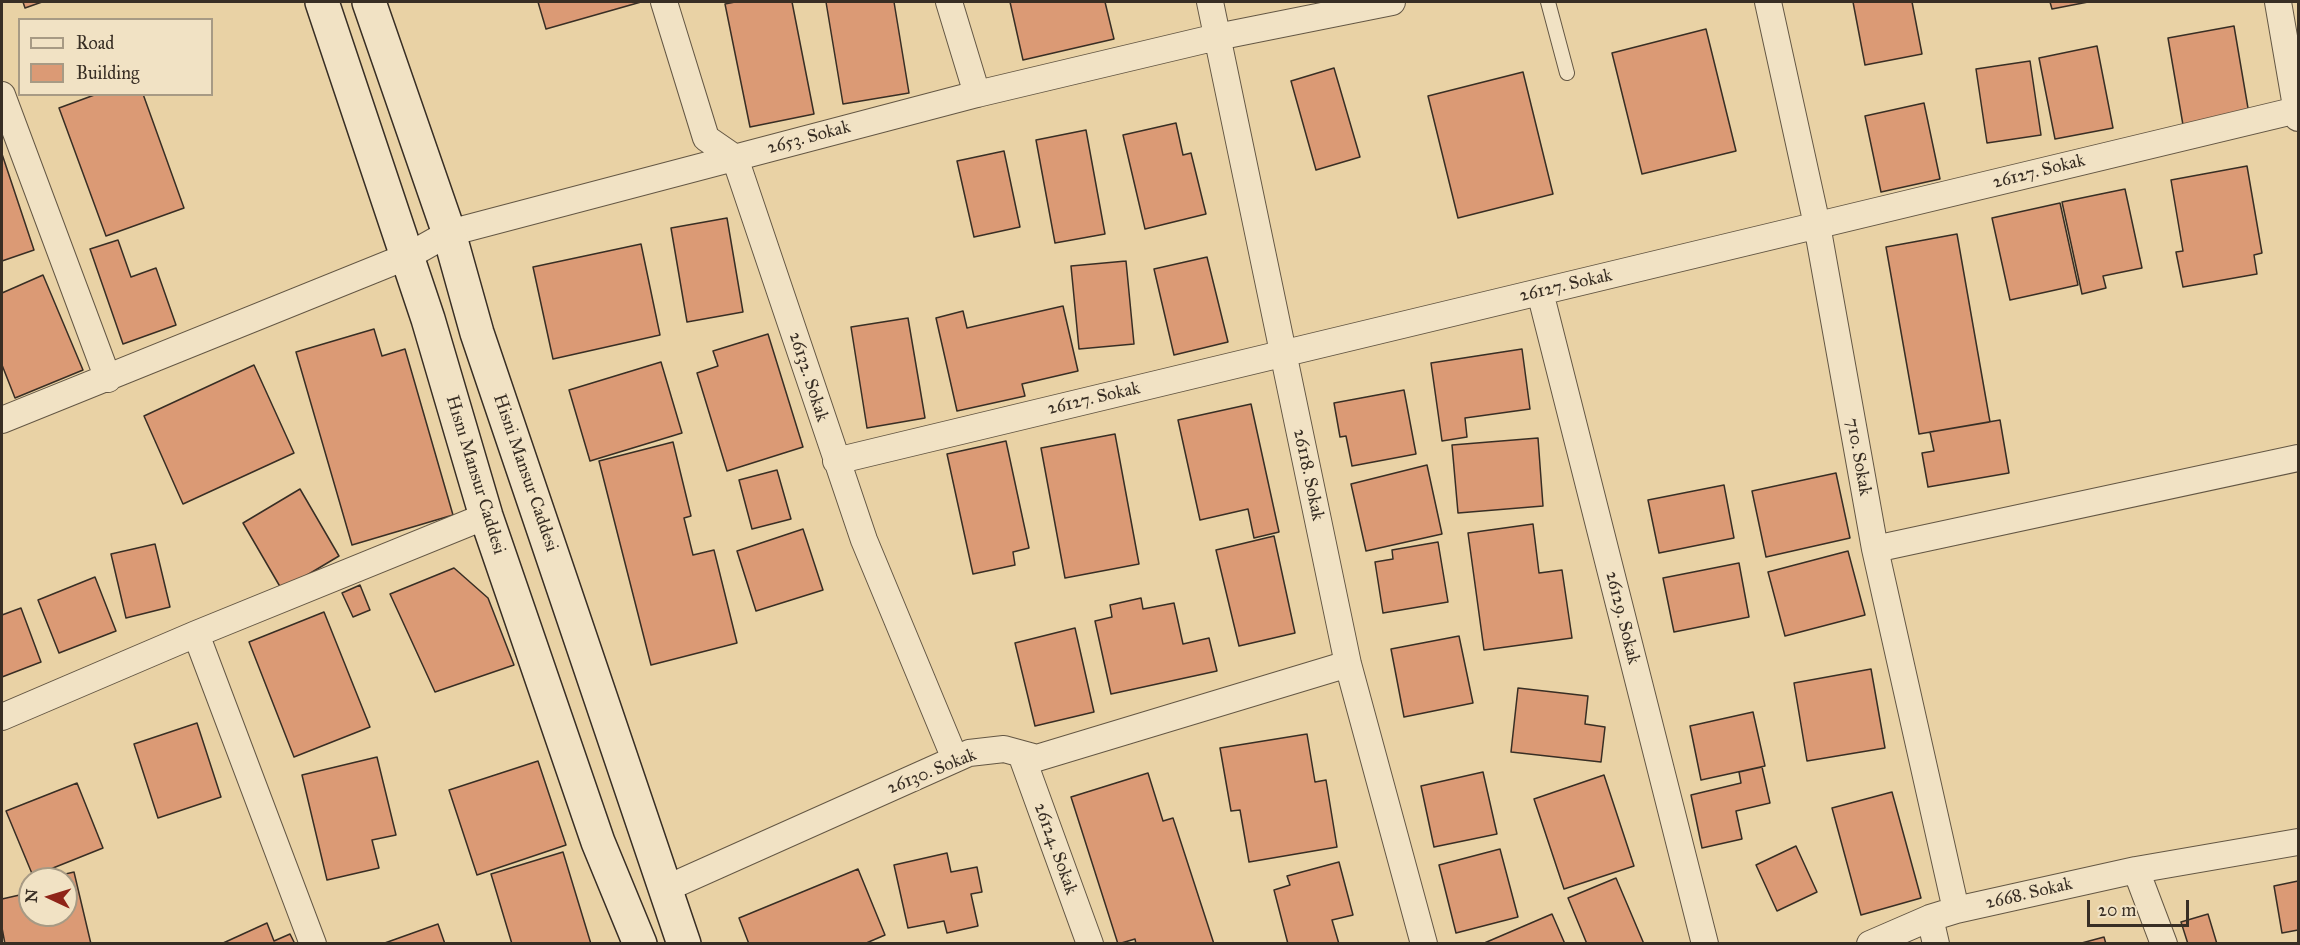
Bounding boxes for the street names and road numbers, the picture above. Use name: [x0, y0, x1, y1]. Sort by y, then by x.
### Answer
street label: 2653. Sokak: [765, 117, 853, 159]
street label: 26127. Sokak: [1991, 150, 2087, 194]
street label: 26127. Sokak: [1518, 265, 1614, 307]
street label: 26132. Sokak: [783, 329, 833, 425]
street label: 26127. Sokak: [1046, 378, 1142, 420]
street label: Hisni Mansur Caddesi: [488, 391, 562, 555]
street label: Hısnı Mansur Caddesi: [441, 393, 509, 557]
street label: 710. Sokak: [1841, 416, 1875, 498]
street label: 26118. Sokak: [1288, 427, 1328, 523]
street label: 26129. Sokak: [1600, 569, 1644, 667]
street label: 26130. Sokak: [884, 744, 980, 800]
street label: 26124. Sokak: [1028, 800, 1082, 898]
street label: 2668. Sokak: [1984, 874, 2074, 914]

